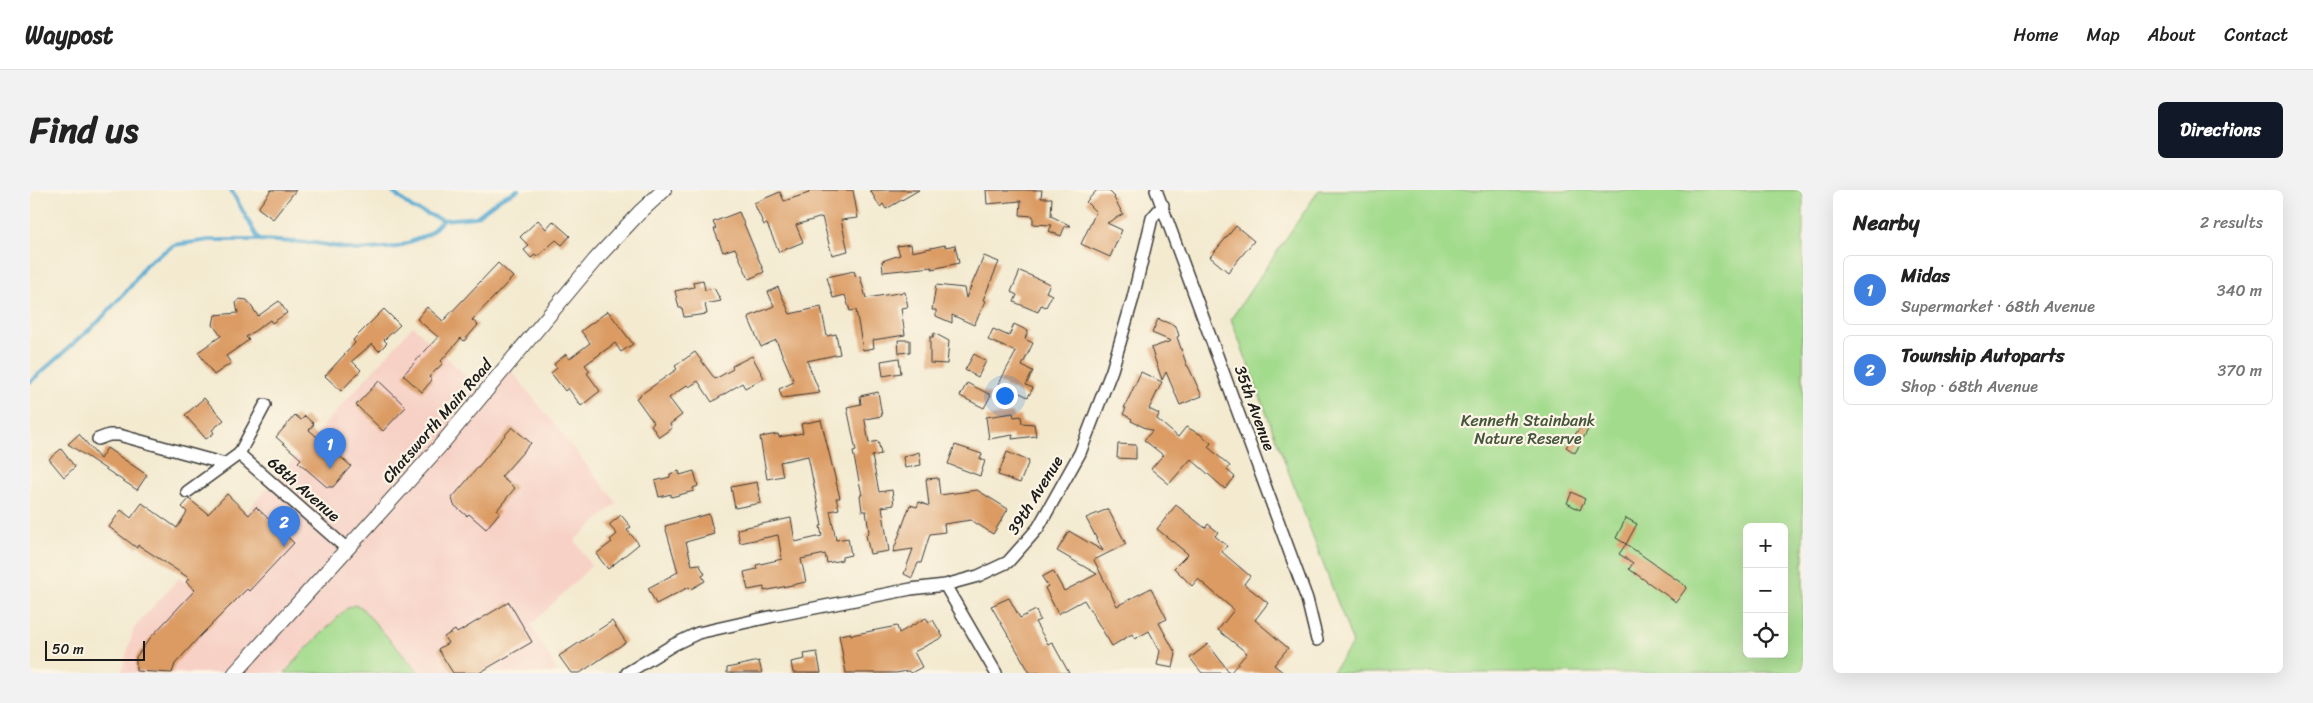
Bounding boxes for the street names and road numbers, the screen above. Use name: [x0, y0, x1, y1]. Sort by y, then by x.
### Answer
street label: Chatsworth Main Road: [374, 351, 501, 490]
street label: 35th Avenue: [1226, 361, 1284, 455]
street label: 68th Avenue: [261, 449, 347, 529]
street label: 39th Avenue: [999, 449, 1071, 541]

